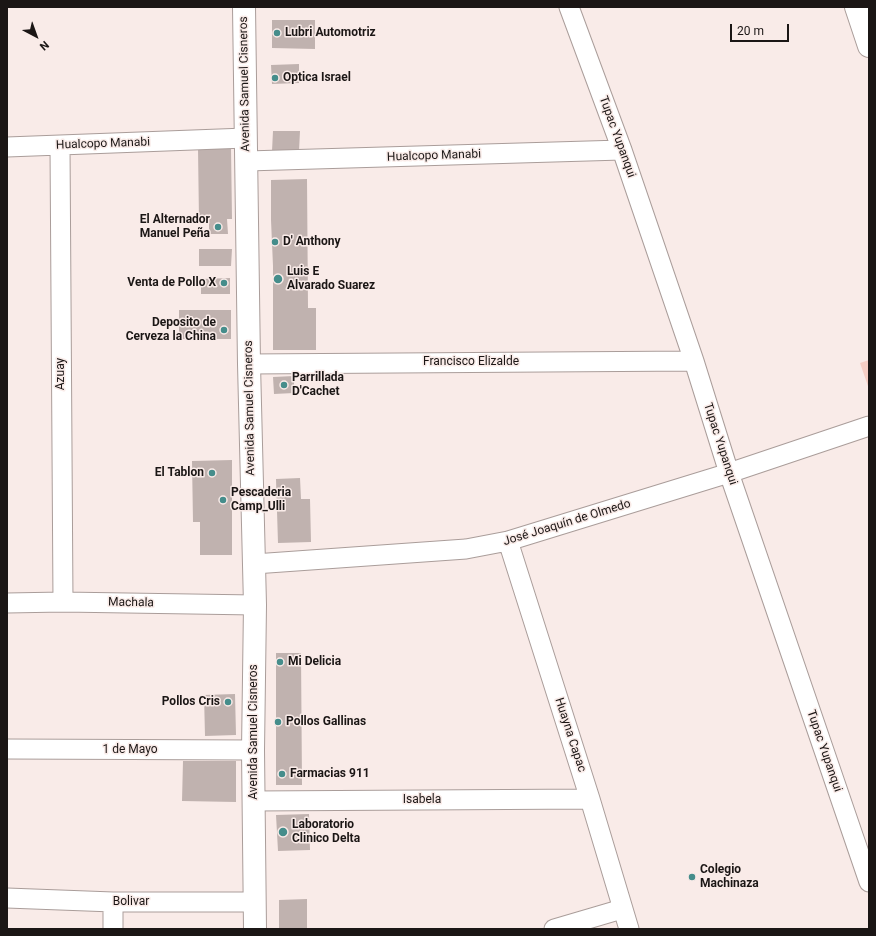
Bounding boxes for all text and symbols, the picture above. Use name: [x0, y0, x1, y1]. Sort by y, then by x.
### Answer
north arrow: [16, 16, 56, 56]
street label: Avenida Samuel Cisneros: [237, 16, 253, 152]
scale bar: [732, 16, 791, 42]
text: 20 m: [737, 24, 764, 38]
place label: Lubri Automotriz: [285, 26, 376, 40]
marker: Lubri Automotriz: [272, 28, 282, 38]
text: N: [37, 38, 51, 53]
place label: Optica Israel: [283, 71, 351, 85]
marker: Optica Israel: [270, 73, 280, 83]
street label: Tupac Yupanqui: [596, 94, 638, 180]
street label: Hualcopo Manabi: [56, 135, 150, 153]
street label: Hualcopo Manabi: [387, 147, 481, 165]
place label: El Alternador Manuel Peña: [140, 213, 210, 241]
marker: El Alternador Manuel Peña: [213, 222, 223, 232]
place label: D' Anthony: [283, 235, 341, 249]
marker: D' Anthony: [270, 237, 280, 247]
place label: Luis E Alvarado Suarez: [287, 265, 375, 293]
marker: Luis E Alvarado Suarez: [272, 273, 284, 285]
place label: Venta de Pollo X: [127, 276, 216, 290]
marker: Venta de Pollo X: [219, 278, 229, 288]
place label: Deposito de Cerveza la China: [126, 316, 216, 344]
marker: Deposito de Cerveza la China: [219, 325, 229, 335]
street label: Avenida Samuel Cisneros: [242, 340, 258, 476]
street label: Francisco Elizalde: [423, 355, 519, 369]
street label: Azuay: [54, 358, 68, 390]
place label: Parrillada D'Cachet: [292, 371, 344, 399]
marker: Parrillada D'Cachet: [279, 380, 289, 390]
street label: Tupac Yupanqui: [700, 401, 740, 487]
place label: El Tablon: [155, 466, 204, 480]
marker: El Tablon: [207, 468, 217, 478]
place label: Pescaderia Camp_Ulli: [231, 486, 291, 514]
marker: Pescaderia Camp_Ulli: [218, 495, 228, 505]
street label: José Joaquín de Olmedo: [501, 497, 633, 549]
street label: Machala: [108, 595, 154, 611]
place label: Mi Delicia: [288, 655, 341, 669]
marker: Mi Delicia: [275, 657, 285, 667]
street label: Avenida Samuel Cisneros: [247, 664, 261, 800]
place label: Pollos Cris: [162, 695, 220, 709]
street label: Huayna Capac: [551, 696, 589, 774]
marker: Pollos Cris: [223, 697, 233, 707]
street label: Tupac Yupanqui: [803, 708, 845, 794]
place label: Pollos Gallinas: [286, 715, 366, 729]
marker: Pollos Gallinas: [273, 717, 283, 727]
street label: 1 de Mayo: [102, 743, 158, 757]
place label: Farmacias 911: [290, 767, 370, 781]
marker: Farmacias 911: [277, 769, 287, 779]
street label: Isabela: [403, 793, 441, 807]
place label: Laboratorio Clinico Delta: [292, 818, 360, 846]
marker: Laboratorio Clinico Delta: [277, 826, 289, 838]
place label: Colegio Machinaza: [700, 863, 759, 891]
marker: Colegio Machinaza: [687, 872, 697, 882]
street label: Bolivar: [113, 895, 149, 909]

